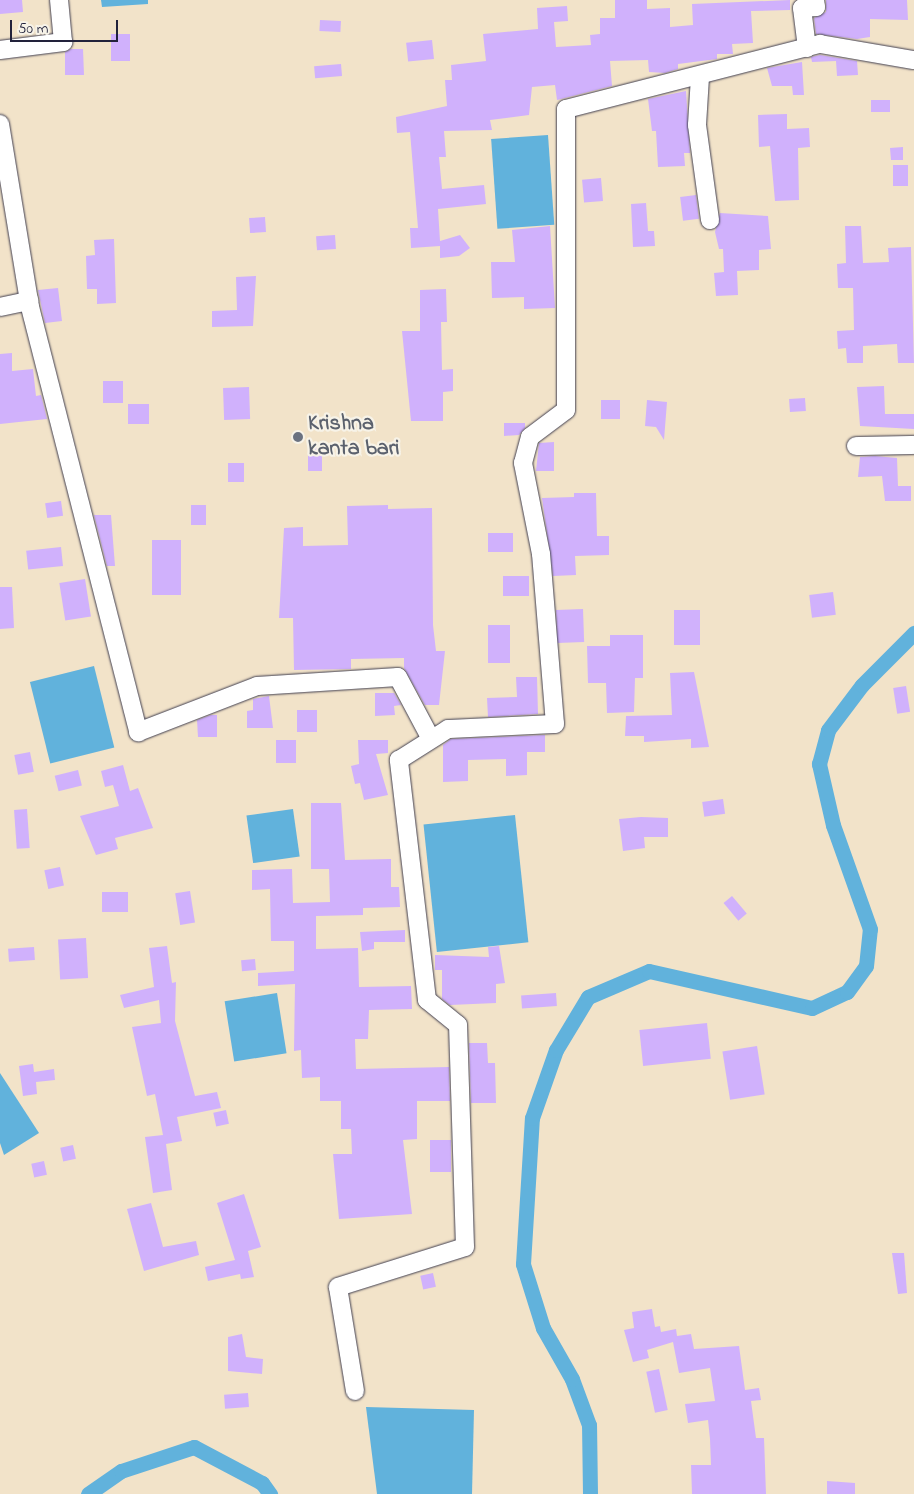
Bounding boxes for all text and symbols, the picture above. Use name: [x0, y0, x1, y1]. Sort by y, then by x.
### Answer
scale bar: [12, 10, 120, 42]
text: 50 m: [18, 18, 48, 40]
place label: Krishna kanta bari: [308, 411, 399, 462]
marker: Krishna kanta bari: [292, 431, 304, 443]

